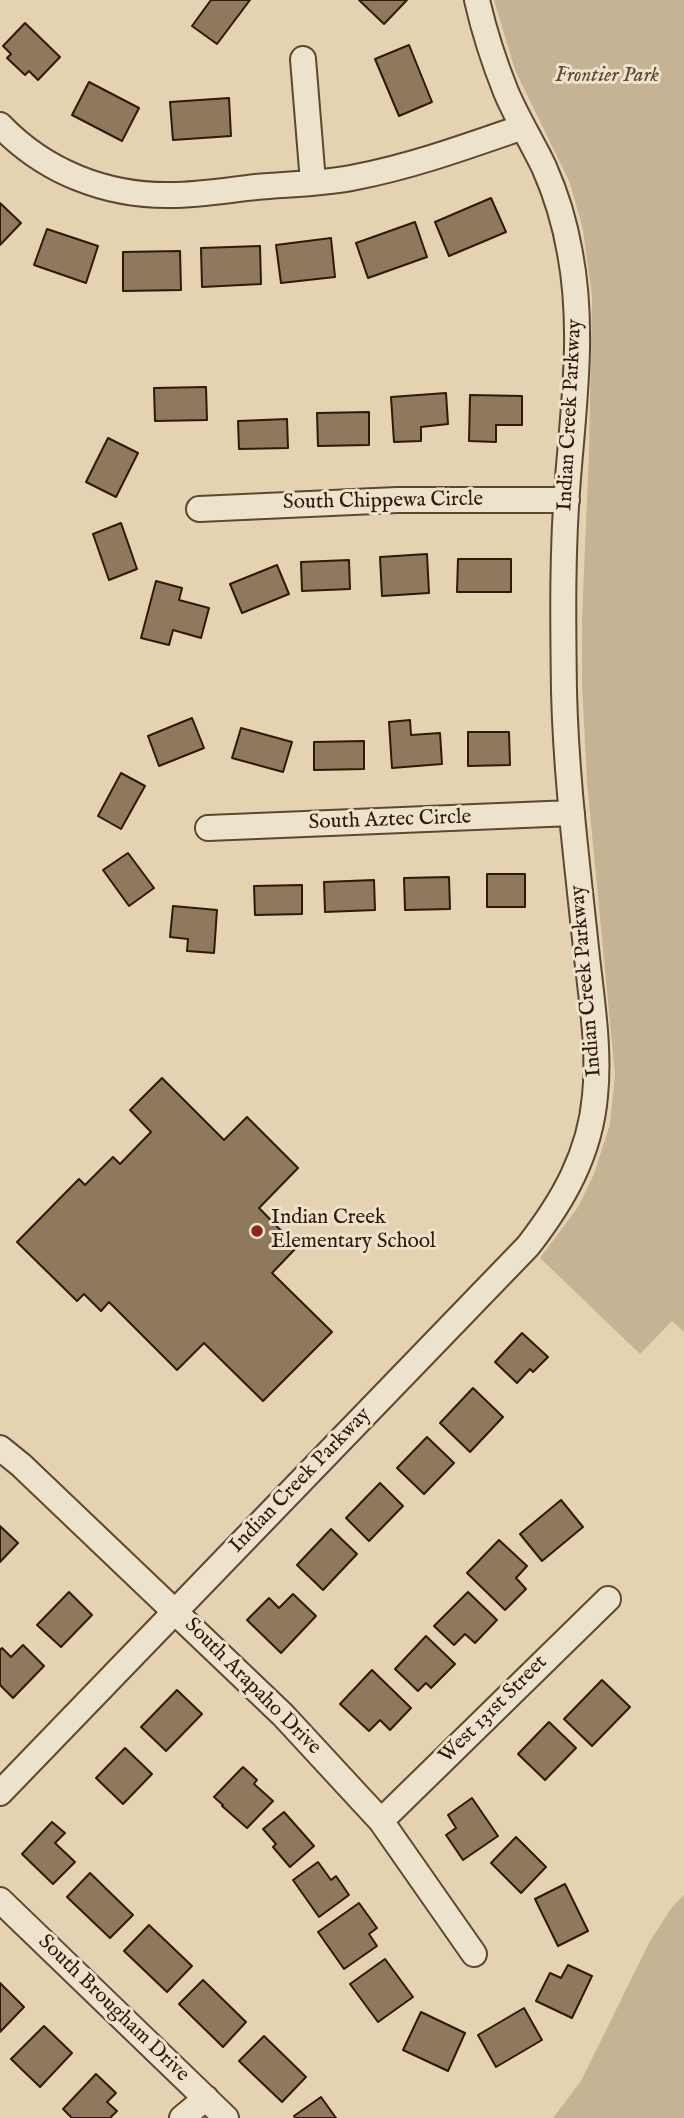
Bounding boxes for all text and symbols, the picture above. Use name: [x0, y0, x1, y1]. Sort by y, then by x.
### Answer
park label: Frontier Park: [555, 64, 659, 90]
street label: Indian Creek Parkway: [553, 318, 589, 512]
street label: South Chippewa Circle: [283, 488, 483, 516]
street label: South Aztec Circle: [308, 806, 472, 836]
street label: Indian Creek Parkway: [566, 884, 608, 1078]
place label: Indian Creek Elementary School: [271, 1206, 436, 1256]
marker: Indian Creek Elementary School: [249, 1223, 265, 1239]
street label: Indian Creek Parkway: [225, 1403, 377, 1559]
street label: South Arapaho Drive: [178, 1613, 326, 1761]
street label: West 131st Street: [435, 1651, 553, 1769]
street label: South Brougham Drive: [32, 1930, 194, 2088]

